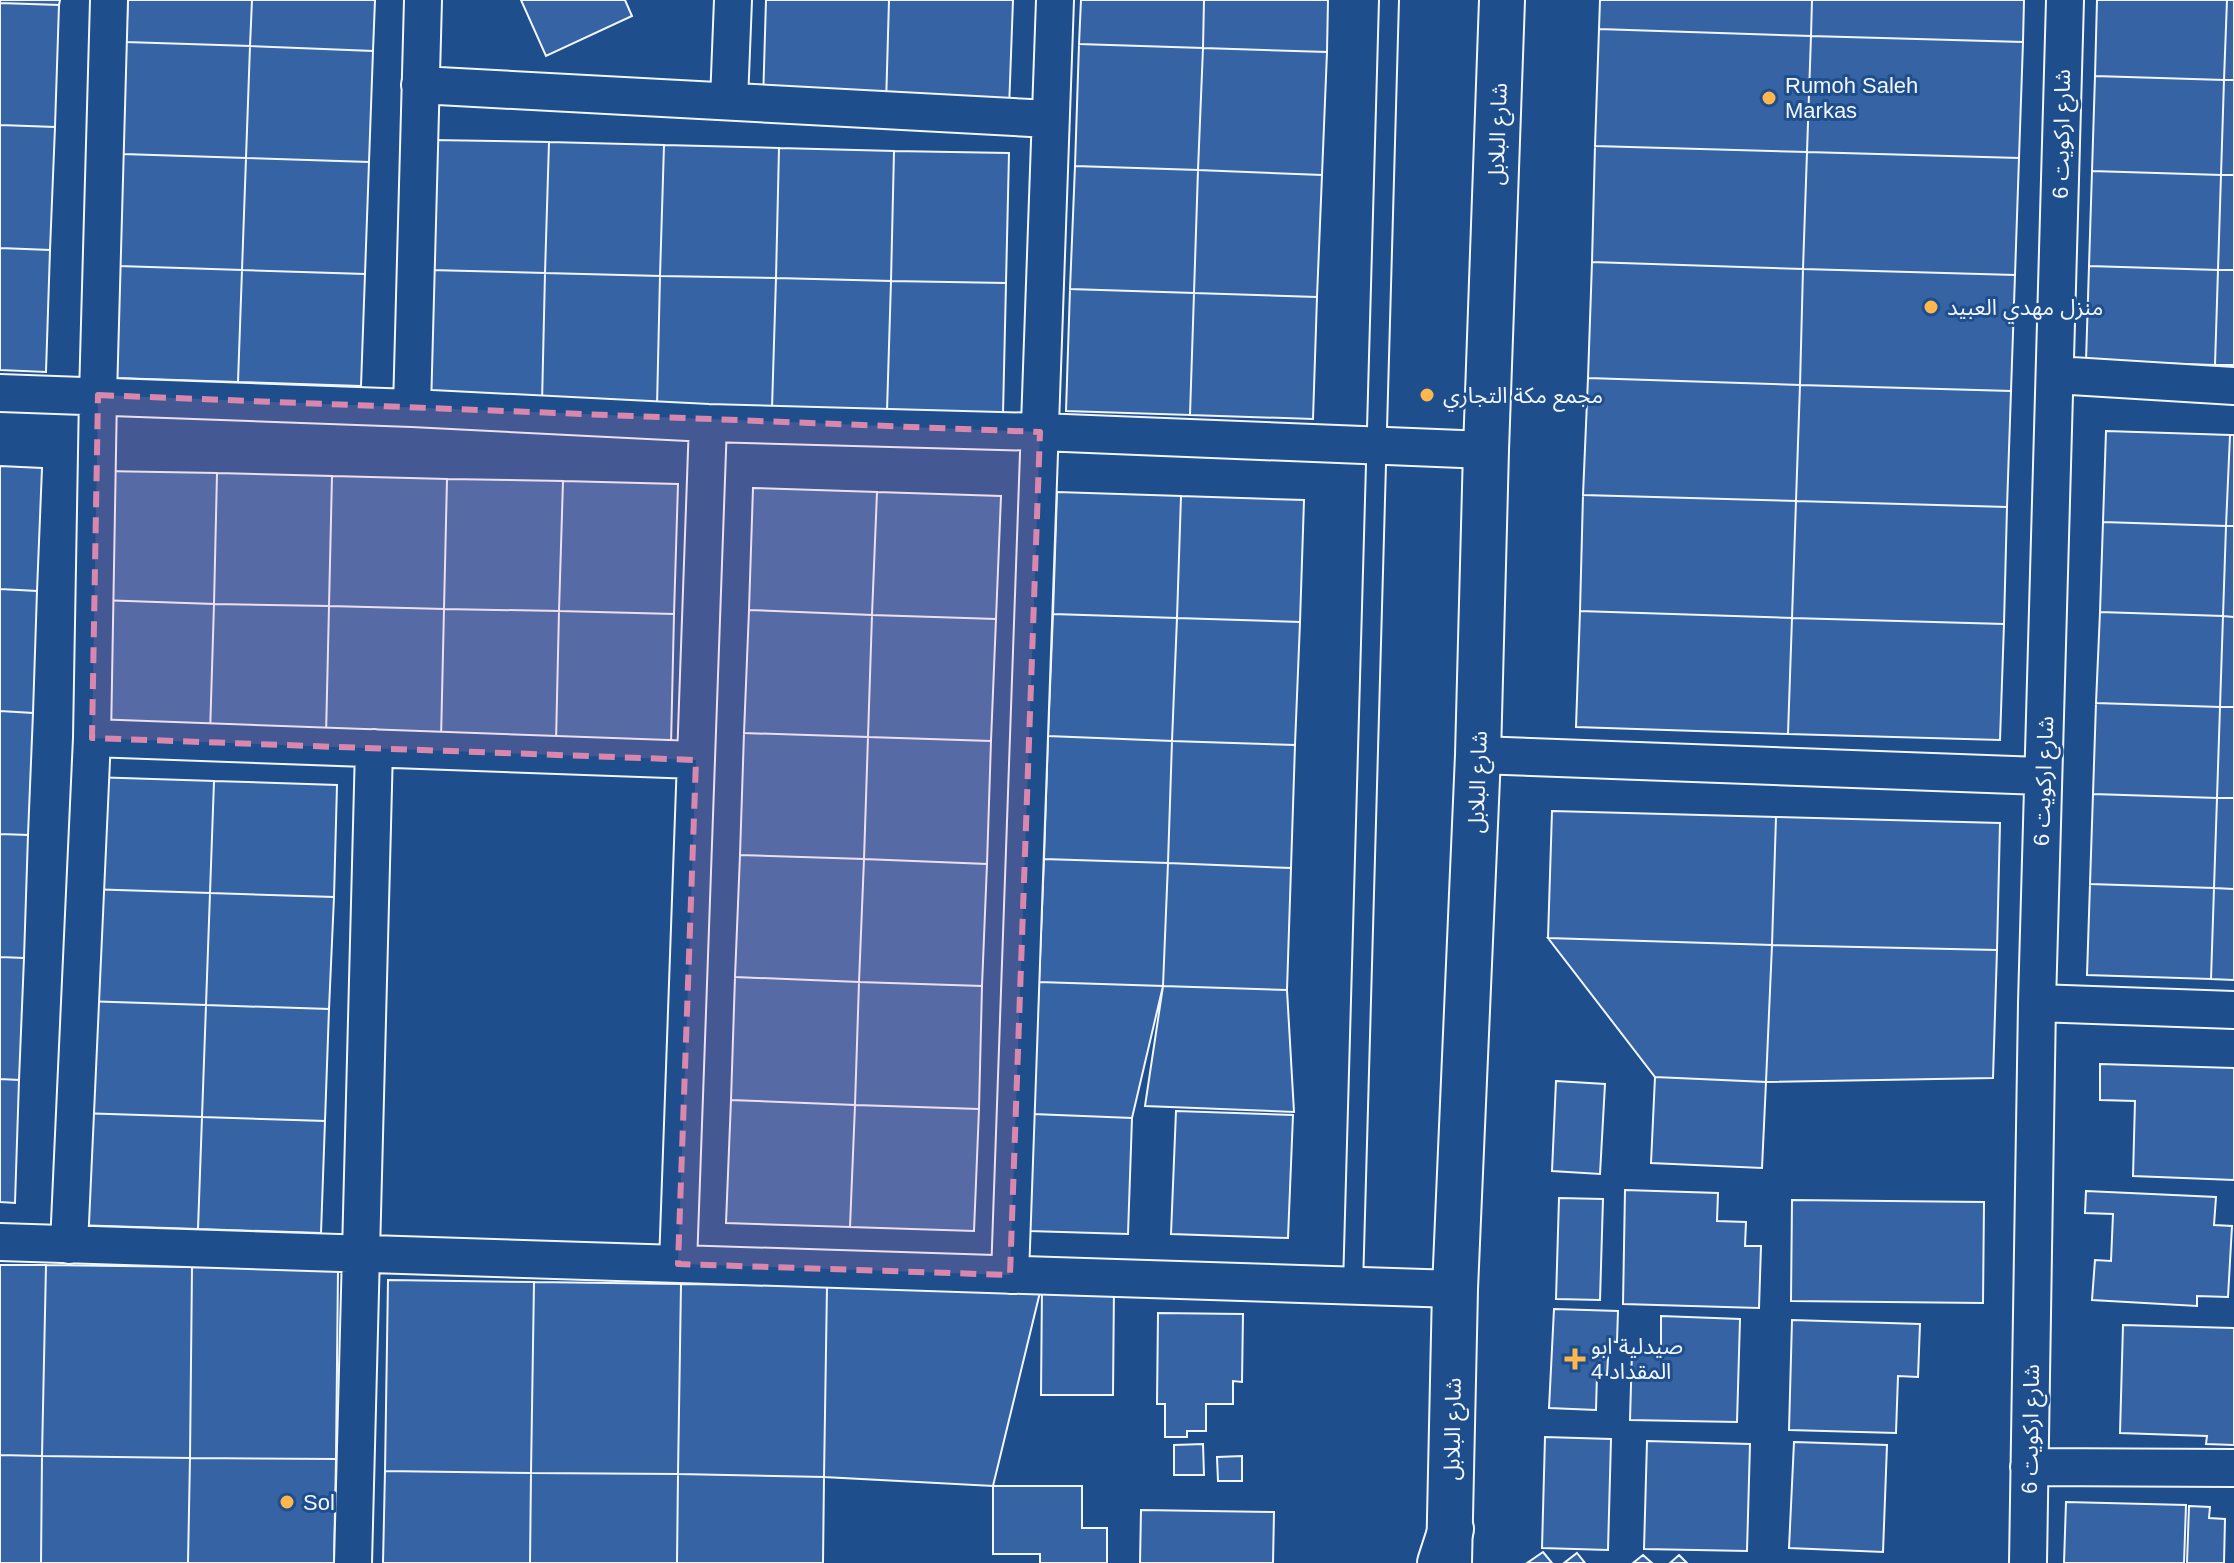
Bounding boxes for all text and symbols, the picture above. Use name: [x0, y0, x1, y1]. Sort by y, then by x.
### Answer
street label: شارع اركويت 6: [2048, 69, 2079, 199]
place label: Rumoh Saleh Markas: [1785, 73, 1918, 123]
street label: شارع البلابل: [1483, 82, 1516, 186]
marker: Rumoh Saleh Markas: [1760, 89, 1778, 107]
place label: منزل مهدي العبيد: [1947, 295, 2103, 324]
marker: منزل مهدي العبيد: [1922, 298, 1940, 316]
place label: مجمع مكة التجاري: [1443, 383, 1603, 412]
marker: مجمع مكة التجاري: [1418, 386, 1436, 404]
street label: شارع اركويت 6: [2029, 716, 2062, 846]
street label: شارع البلابل: [1463, 730, 1496, 834]
place label: صيدلية ابو المقداد 4: [1591, 1334, 1683, 1384]
marker: صيدلية ابو المقداد 4: [1566, 1350, 1584, 1368]
street label: شارع اركويت 6: [2017, 1364, 2048, 1494]
street label: شارع البلابل: [1439, 1377, 1470, 1481]
place label: Sol: [303, 1490, 335, 1515]
marker: Sol: [278, 1493, 296, 1511]

